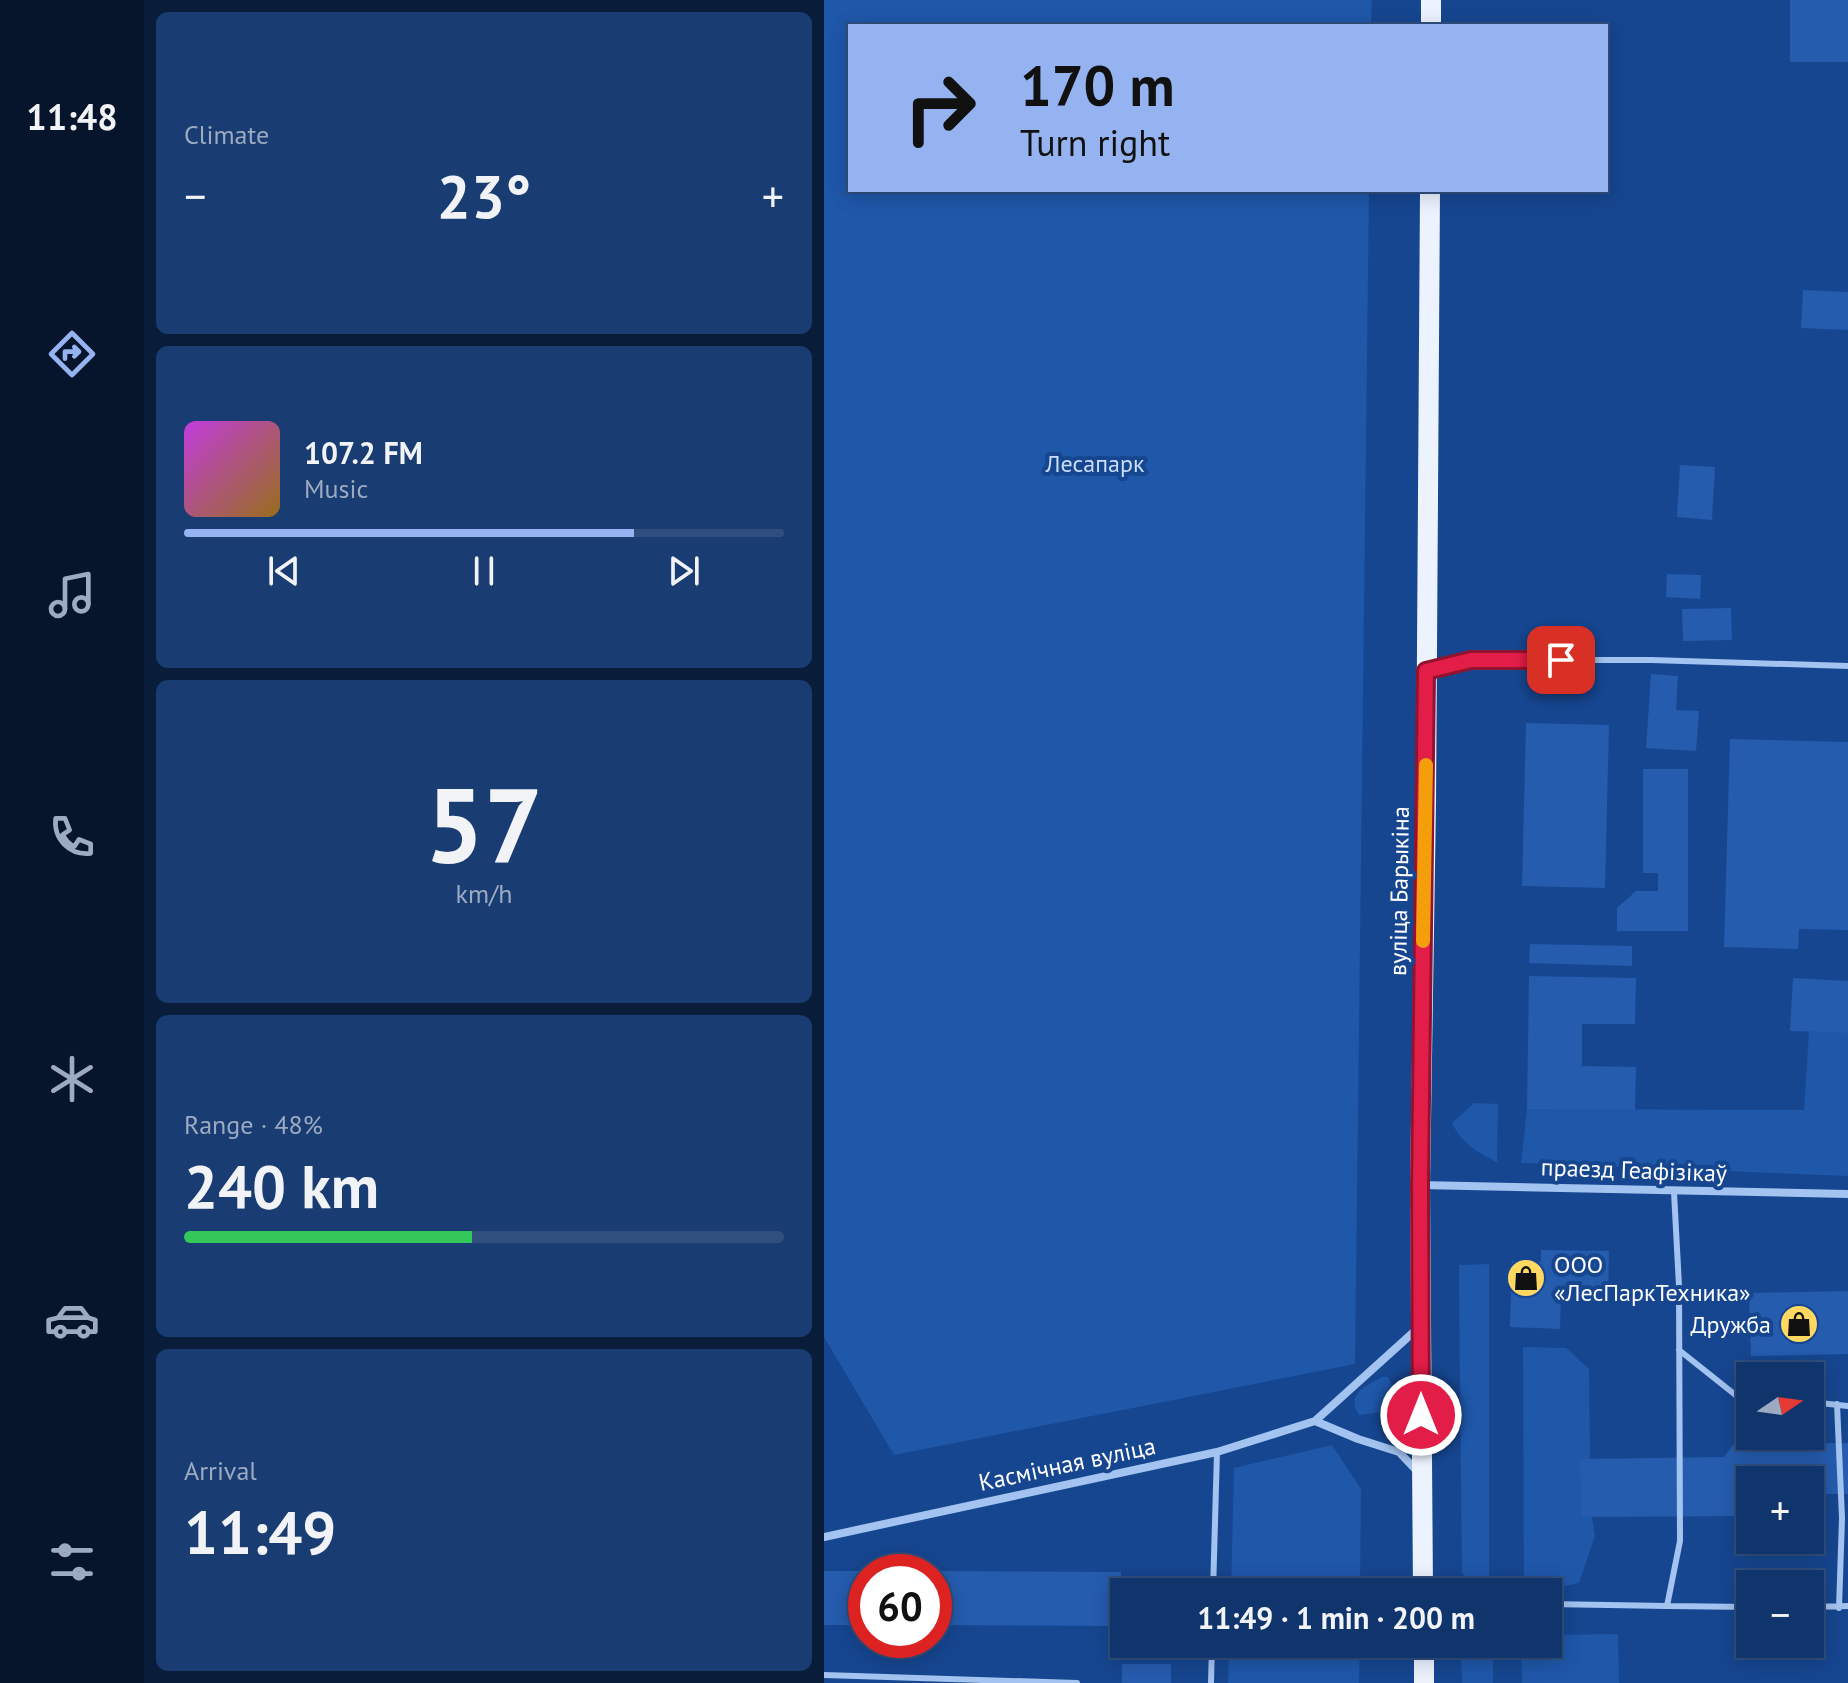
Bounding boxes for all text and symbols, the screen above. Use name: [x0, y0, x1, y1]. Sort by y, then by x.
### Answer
text: 170 m: [1020, 49, 1175, 121]
icon: right: [888, 56, 992, 160]
text: 11:48: [26, 93, 118, 140]
text: Climate: [184, 118, 269, 151]
text: Turn right: [1020, 119, 1170, 166]
text: 23°: [437, 157, 531, 235]
text: −: [184, 167, 206, 224]
text: +: [762, 167, 784, 224]
icon: directions: [44, 326, 100, 382]
text: 107.2 FM: [304, 433, 423, 472]
park label: Лесапарк: [1045, 448, 1145, 479]
text: Music: [304, 472, 368, 505]
icon: previous: [262, 549, 306, 593]
icon: pause: [462, 549, 506, 593]
icon: next: [662, 549, 706, 593]
icon: music: [44, 567, 100, 623]
pin: [1527, 626, 1595, 694]
icon: arrive: [1539, 638, 1583, 682]
text: 57: [425, 757, 543, 892]
street label: вуліца Барыкіна: [1382, 806, 1416, 976]
icon: phone: [44, 809, 100, 865]
text: km/h: [456, 877, 513, 910]
icon: climate: [44, 1051, 100, 1107]
text: Range · 48%: [184, 1108, 323, 1141]
text: 240 km: [184, 1147, 379, 1225]
street label: праезд Геафізікаў: [1540, 1151, 1728, 1189]
place label: ООО «ЛесПаркТехника»: [1554, 1249, 1751, 1308]
shop icon: ООО «ЛесПаркТехника»: [1505, 1257, 1547, 1299]
icon: car: [44, 1292, 100, 1348]
shop icon: Дружба: [1778, 1303, 1820, 1345]
place label: Дружба: [1690, 1309, 1771, 1340]
north arrow: [1736, 1362, 1824, 1450]
map controls: [1736, 1362, 1824, 1658]
position arrow: [1379, 1373, 1463, 1457]
street label: Касмічная вуліца: [976, 1430, 1158, 1498]
text: Arrival: [184, 1454, 257, 1487]
button: +: [1736, 1466, 1824, 1554]
text: 11:49: [184, 1493, 336, 1571]
icon: filters: [44, 1534, 100, 1590]
speed limit sign: 60: [848, 1554, 952, 1658]
button: −: [1736, 1570, 1824, 1658]
text: 11:49 · 1 min · 200 m: [1197, 1598, 1475, 1637]

